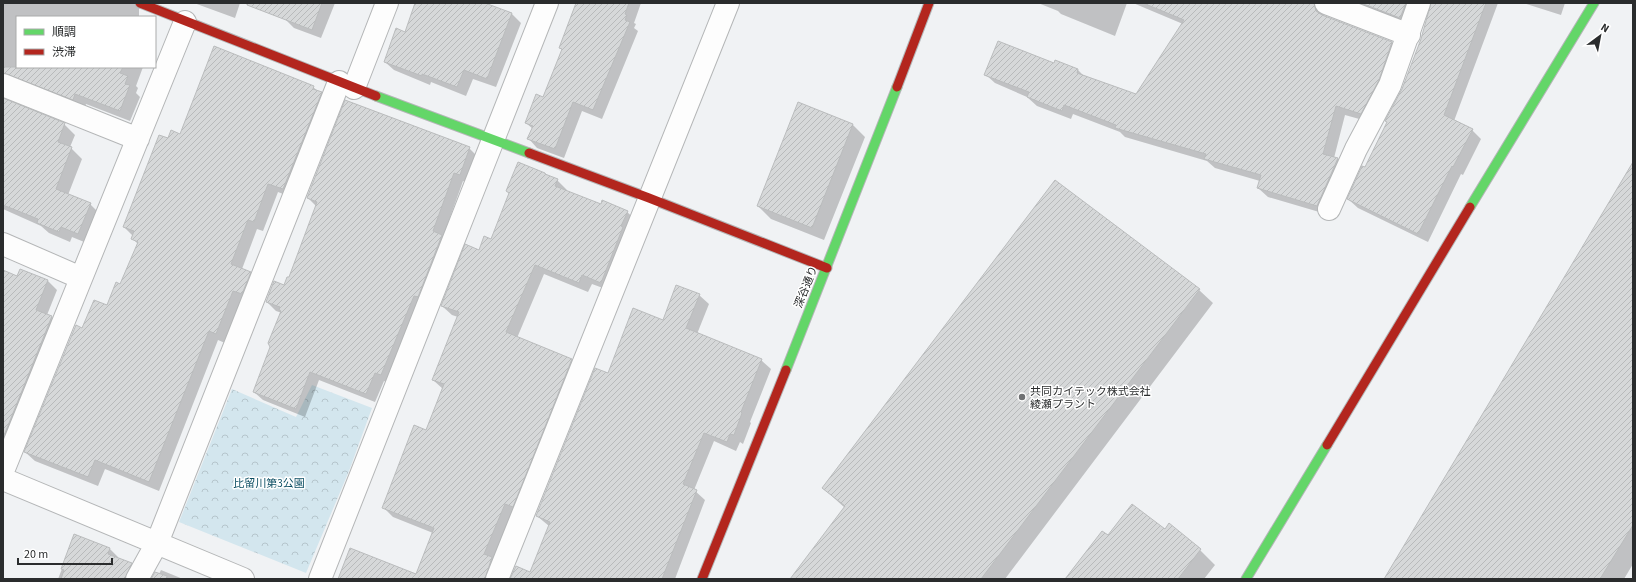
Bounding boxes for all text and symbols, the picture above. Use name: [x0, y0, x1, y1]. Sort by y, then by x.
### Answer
legend: [16, 16, 156, 68]
north arrow: [1580, 16, 1620, 56]
text: N: [1598, 20, 1612, 36]
text: 順調: [52, 24, 76, 41]
text: 渋滞: [52, 44, 76, 61]
street label: 深谷通り: [791, 264, 821, 310]
place label: 共同カイテック株式会社 綾瀬プラント: [1030, 384, 1151, 412]
marker: 共同カイテック株式会社 綾瀬プラント: [1017, 392, 1027, 402]
park label: 比留川第3公園: [233, 476, 305, 491]
scale bar: [18, 540, 112, 566]
text: 20 m: [24, 546, 48, 563]

